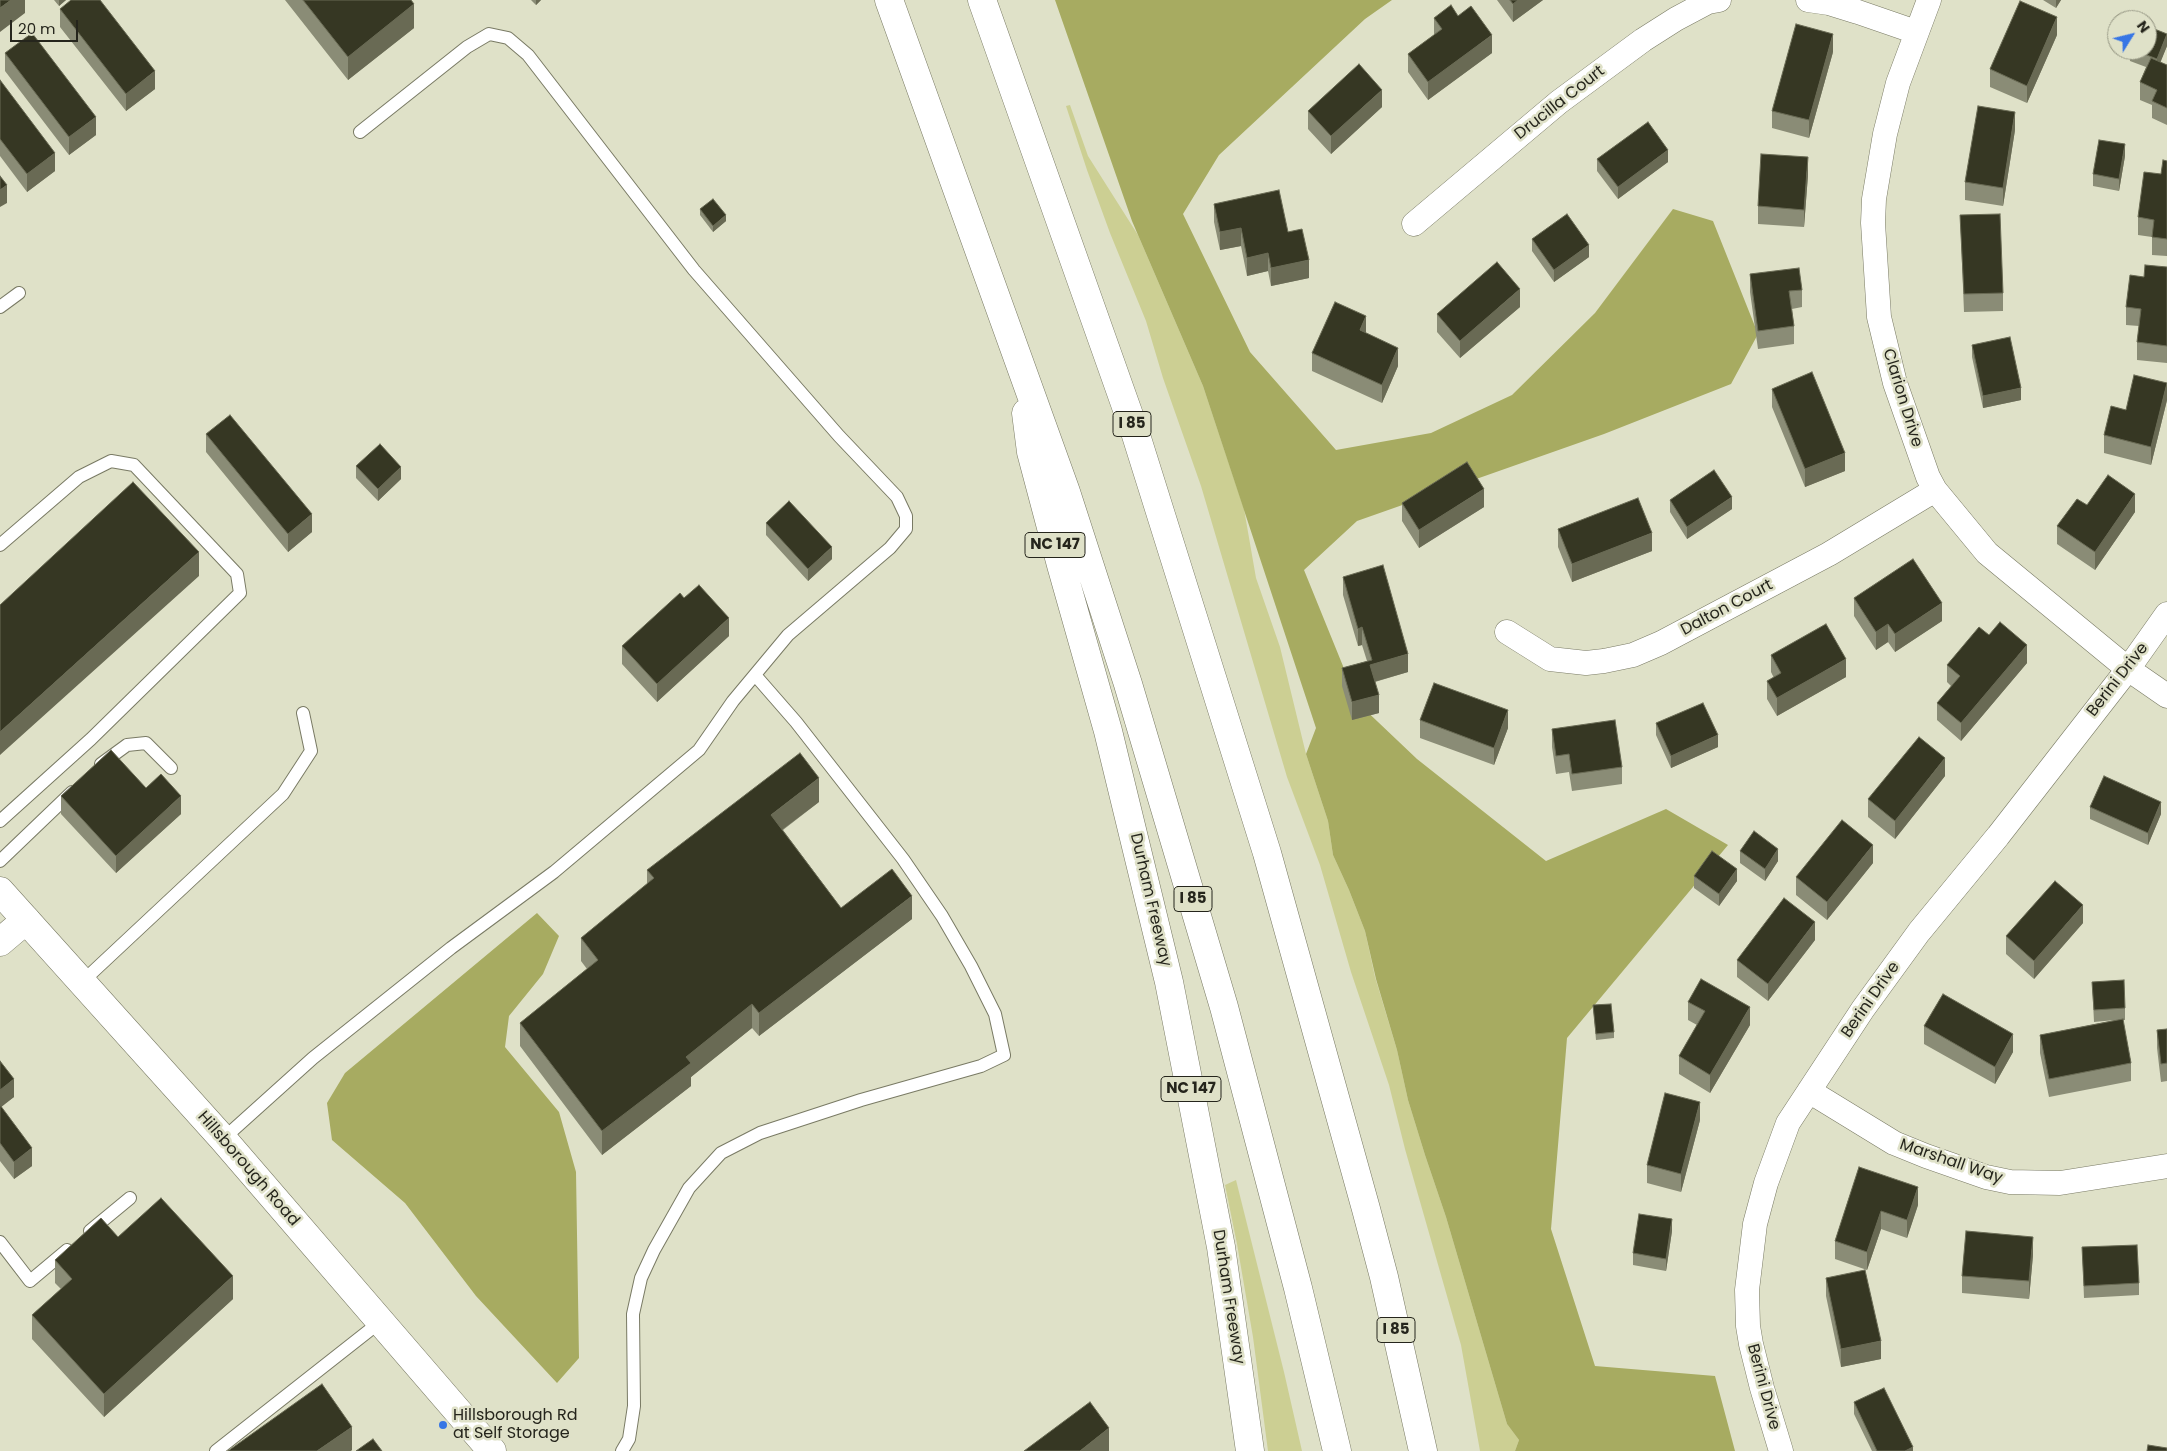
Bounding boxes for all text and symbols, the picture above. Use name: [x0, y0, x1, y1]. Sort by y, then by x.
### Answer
scale bar: [12, 10, 80, 42]
north arrow: [2107, 10, 2157, 60]
text: N: [2132, 17, 2155, 37]
text: 20 m: [18, 18, 56, 39]
street label: Drucilla Court: [1511, 62, 1609, 144]
street label: Clarion Drive: [1878, 346, 1926, 450]
road number: I 85: [1113, 412, 1151, 436]
road number: NC 147: [1025, 532, 1085, 558]
street label: Dalton Court: [1678, 576, 1776, 640]
street label: Berini Drive: [2083, 639, 2153, 721]
street label: Durham Freeway: [1125, 832, 1175, 968]
road number: I 85: [1174, 886, 1212, 912]
street label: Berini Drive: [1838, 958, 1904, 1042]
road number: NC 147: [1161, 1076, 1221, 1102]
street label: Hillsborough Road: [193, 1108, 303, 1230]
street label: Marshall Way: [1897, 1135, 2005, 1189]
street label: Durham Freeway: [1208, 1228, 1248, 1366]
road number: I 85: [1377, 1318, 1415, 1342]
street label: Berini Drive: [1742, 1342, 1784, 1432]
place label: Hillsborough Rd at Self Storage: [453, 1406, 578, 1444]
marker: Hillsborough Rd at Self Storage: [437, 1419, 449, 1431]

